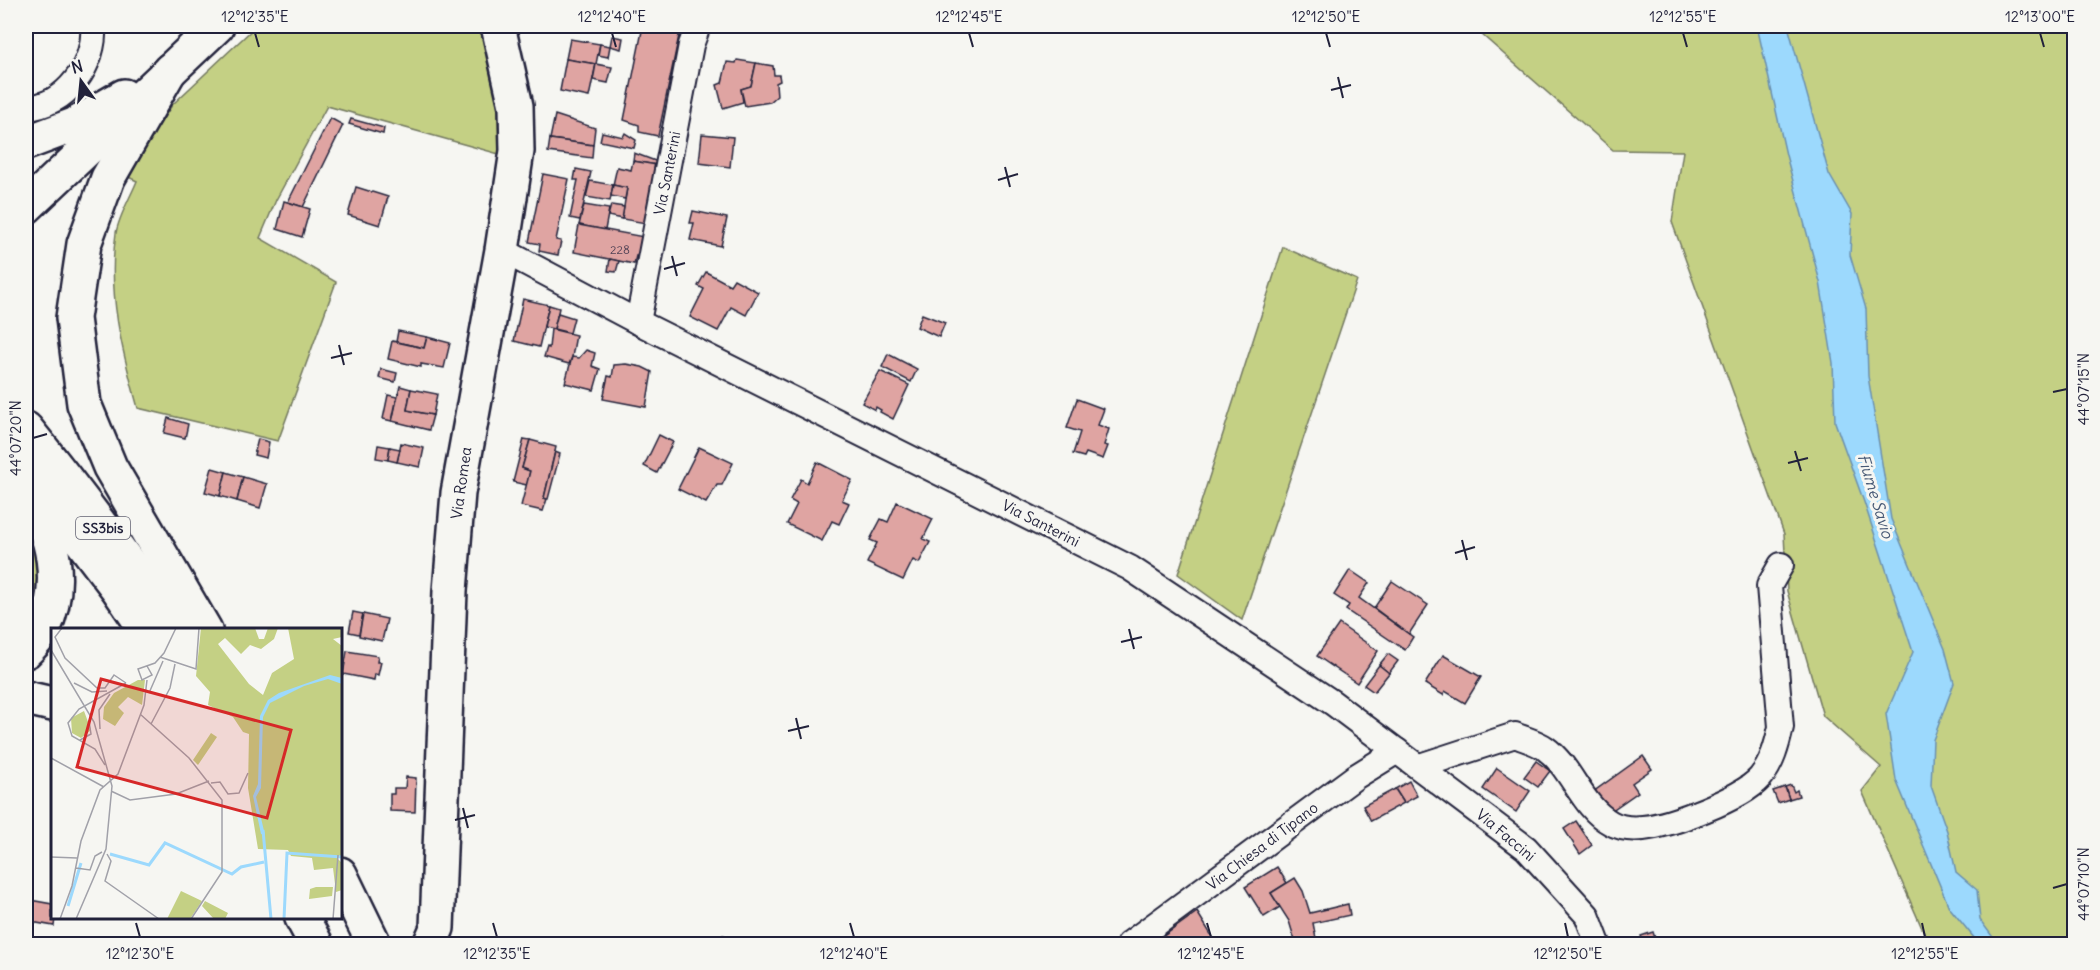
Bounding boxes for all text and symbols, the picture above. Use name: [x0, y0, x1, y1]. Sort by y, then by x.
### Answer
text: 12°12'35"E: [221, 7, 289, 26]
text: 12°12'40"E: [578, 7, 646, 26]
text: 12°12'45"E: [935, 7, 1003, 26]
text: 12°12'50"E: [1292, 7, 1361, 26]
text: 12°12'55"E: [1649, 7, 1717, 26]
text: 12°13'00"E: [2005, 7, 2075, 26]
north arrow: [51, 51, 111, 111]
text: N: [69, 55, 85, 78]
street label: Via Santerini: [650, 130, 684, 216]
house number: 228: [610, 242, 630, 257]
text: 44°07'15"N: [2074, 353, 2093, 425]
text: 44°07'20"N: [6, 400, 25, 476]
street label: Via Romea: [447, 445, 476, 520]
water label: Fiume Savio: [1854, 452, 1899, 541]
street label: Via Santerini: [999, 495, 1083, 551]
road number: SS3bis: [76, 517, 130, 539]
inset map: [51, 628, 342, 919]
street label: Via Chiesa di Tipano: [1202, 798, 1322, 894]
street label: Via Faccini: [1472, 805, 1540, 865]
text: 44°07'10"N: [2074, 847, 2093, 921]
text: 12°12'30"E: [106, 944, 174, 963]
text: 12°12'35"E: [463, 944, 531, 963]
text: 12°12'40"E: [820, 944, 888, 963]
text: 12°12'45"E: [1177, 944, 1245, 963]
text: 12°12'50"E: [1534, 944, 1603, 963]
text: 12°12'55"E: [1891, 944, 1959, 963]

